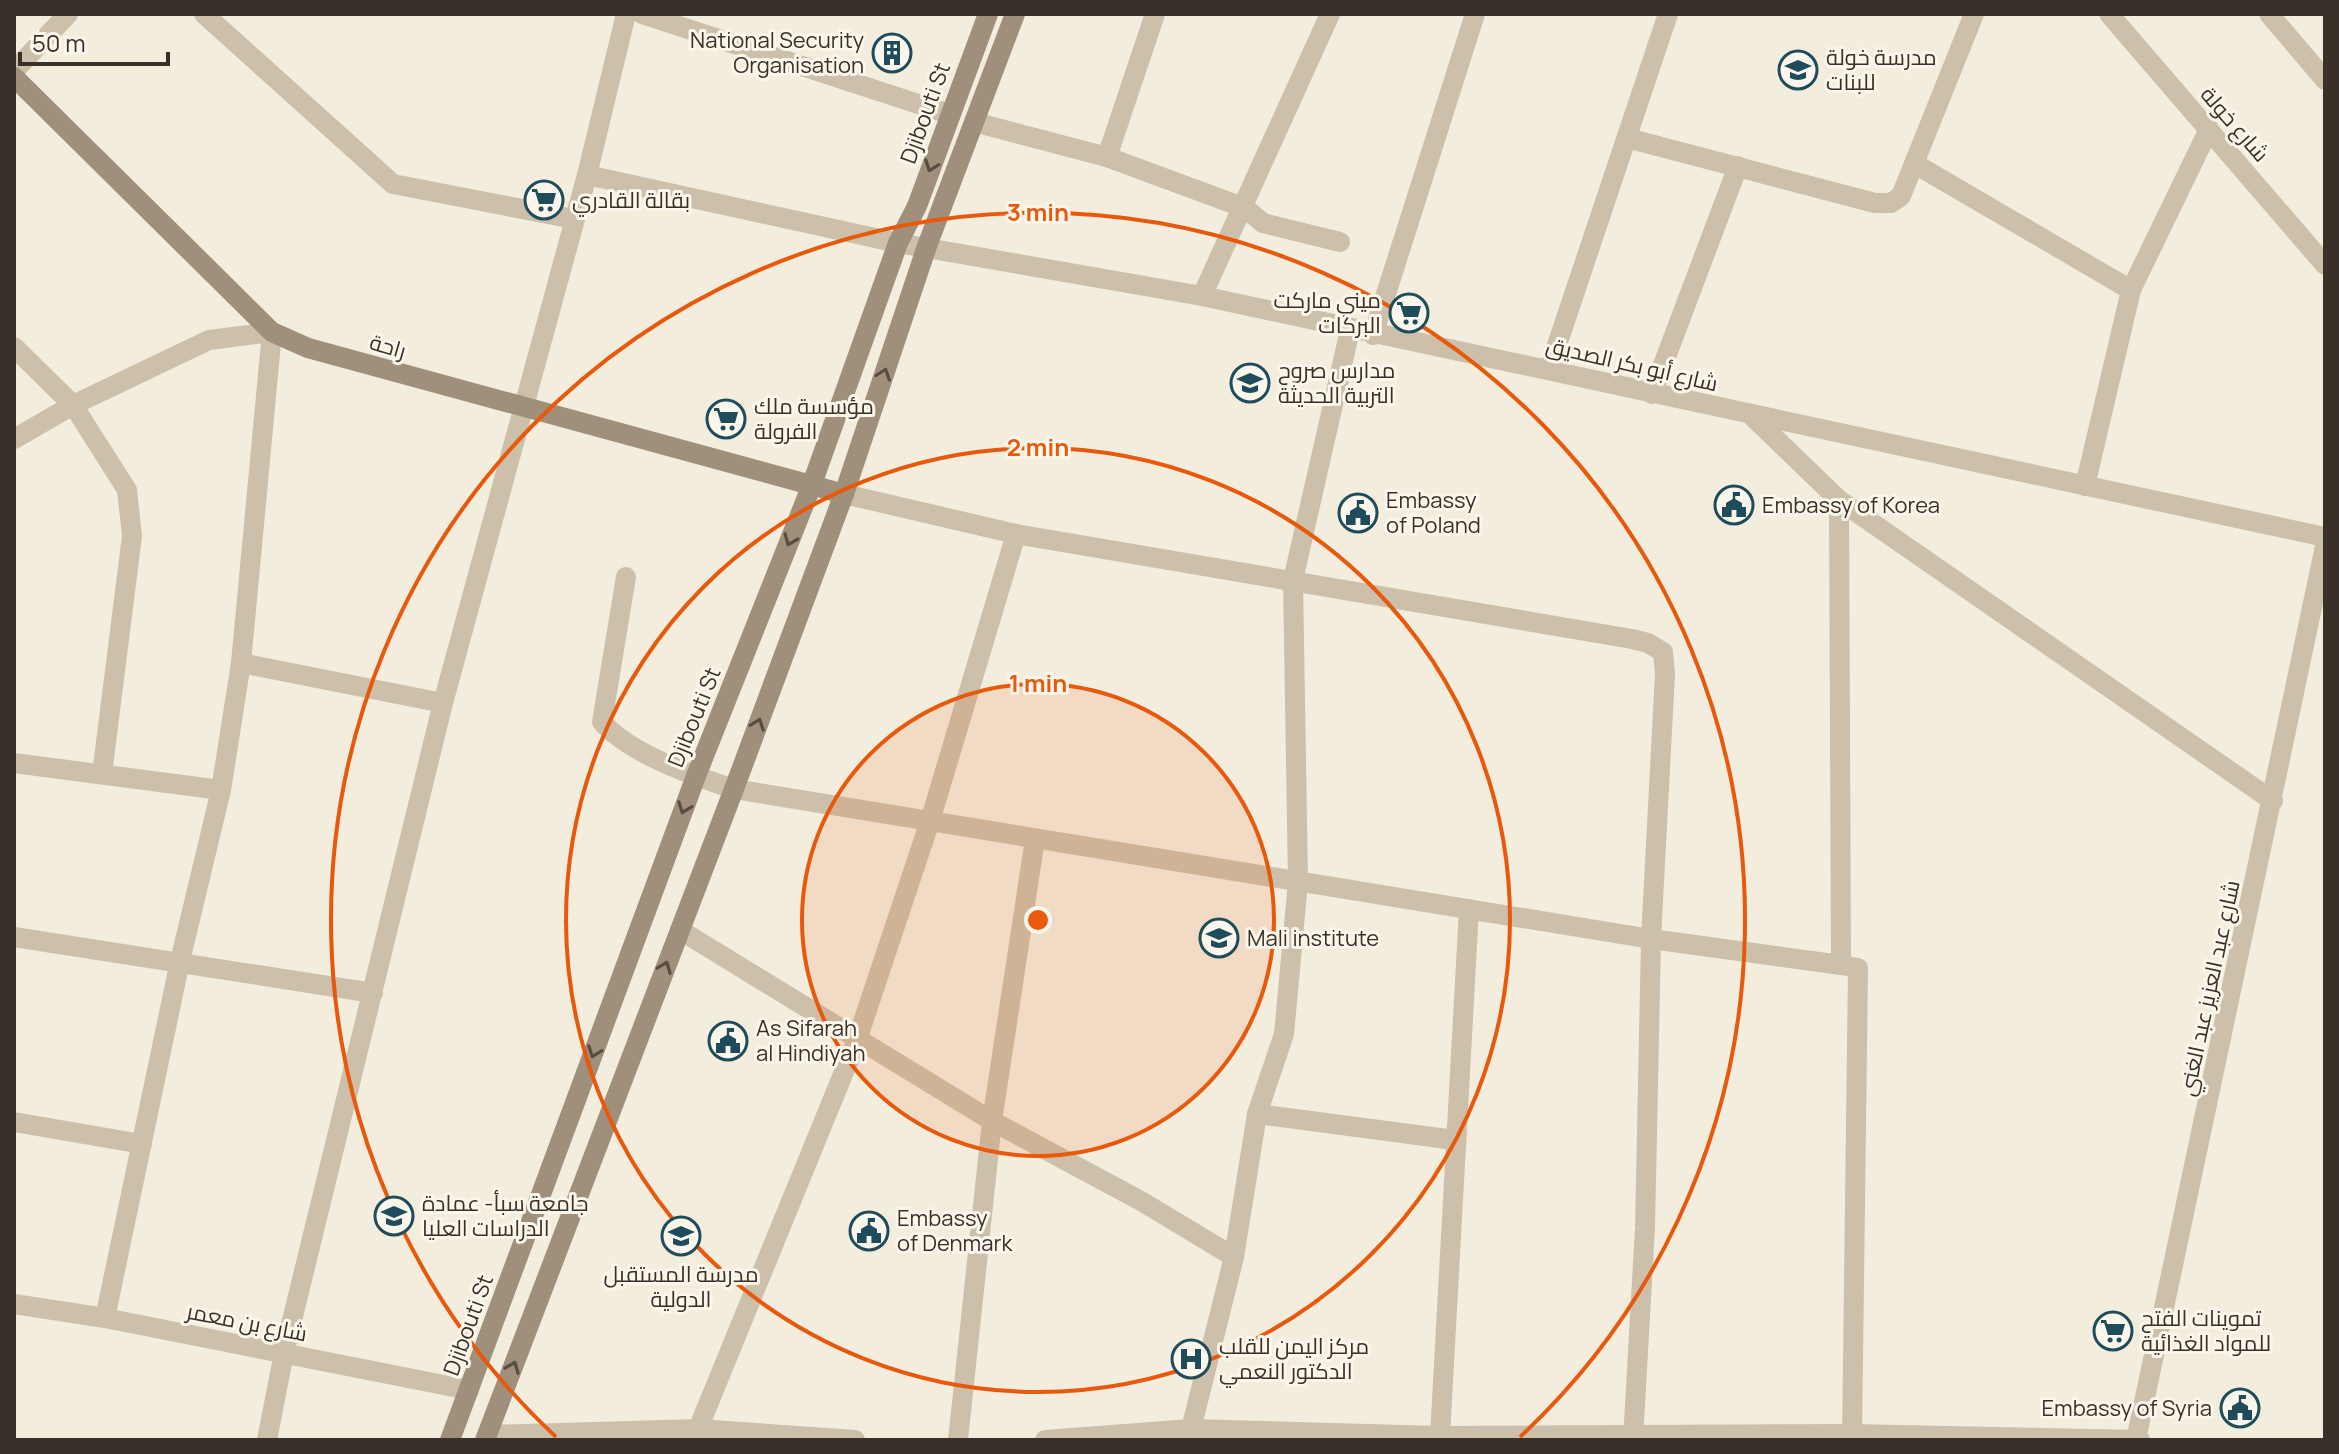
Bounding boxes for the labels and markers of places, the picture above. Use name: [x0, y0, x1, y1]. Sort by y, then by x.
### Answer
place label: National Security Organisation: [690, 25, 864, 80]
building icon: National Security Organisation: [871, 32, 913, 74]
place label: مدرسة خولة للبنات: [1826, 42, 1937, 97]
school or university icon: مدرسة خولة للبنات: [1777, 49, 1819, 91]
supermarket icon: بقالة القادري: [523, 179, 565, 221]
place label: بقالة القادري: [572, 185, 690, 217]
place label: ميني ماركت البركات: [1273, 285, 1381, 340]
supermarket icon: ميني ماركت البركات: [1388, 292, 1430, 334]
place label: مدارس صروح التربية الحديثة: [1278, 355, 1395, 410]
school or university icon: مدارس صروح التربية الحديثة: [1229, 362, 1271, 404]
place label: مؤسسة ملك الفرولة: [754, 391, 874, 446]
supermarket icon: مؤسسة ملك الفرولة: [705, 398, 747, 440]
public building icon: Embassy of Korea: [1713, 484, 1755, 526]
place label: Embassy of Poland: [1386, 485, 1481, 540]
place label: Embassy of Korea: [1762, 490, 1940, 520]
public building icon: Embassy of Poland: [1337, 492, 1379, 534]
centre of rings: [1024, 906, 1052, 934]
school or university icon: Mali institute: [1198, 917, 1240, 959]
place label: Mali institute: [1247, 923, 1379, 953]
place label: As Sifarah al Hindiyah: [756, 1013, 866, 1068]
public building icon: As Sifarah al Hindiyah: [707, 1020, 749, 1062]
place label: جامعة سبأ- عمادة الدراسات العليا: [422, 1188, 589, 1243]
school or university icon: جامعة سبأ- عمادة الدراسات العليا: [373, 1195, 415, 1237]
place label: Embassy of Denmark: [897, 1203, 1013, 1258]
public building icon: Embassy of Denmark: [848, 1210, 890, 1252]
school or university icon: مدرسة المستقبل الدولية: [660, 1215, 702, 1257]
place label: مدرسة المستقبل الدولية: [603, 1259, 759, 1314]
place label: تموينات الفتح للمواد الغذائية: [2141, 1303, 2271, 1358]
supermarket icon: تموينات الفتح للمواد الغذائية: [2092, 1310, 2134, 1352]
place label: مركز اليمن للقلب الدكتور النعمي: [1219, 1331, 1369, 1388]
hospital icon: مركز اليمن للقلب الدكتور النعمي: [1170, 1338, 1212, 1380]
public building icon: Embassy of Syria: [2219, 1387, 2261, 1429]
place label: Embassy of Syria: [2041, 1393, 2212, 1423]

